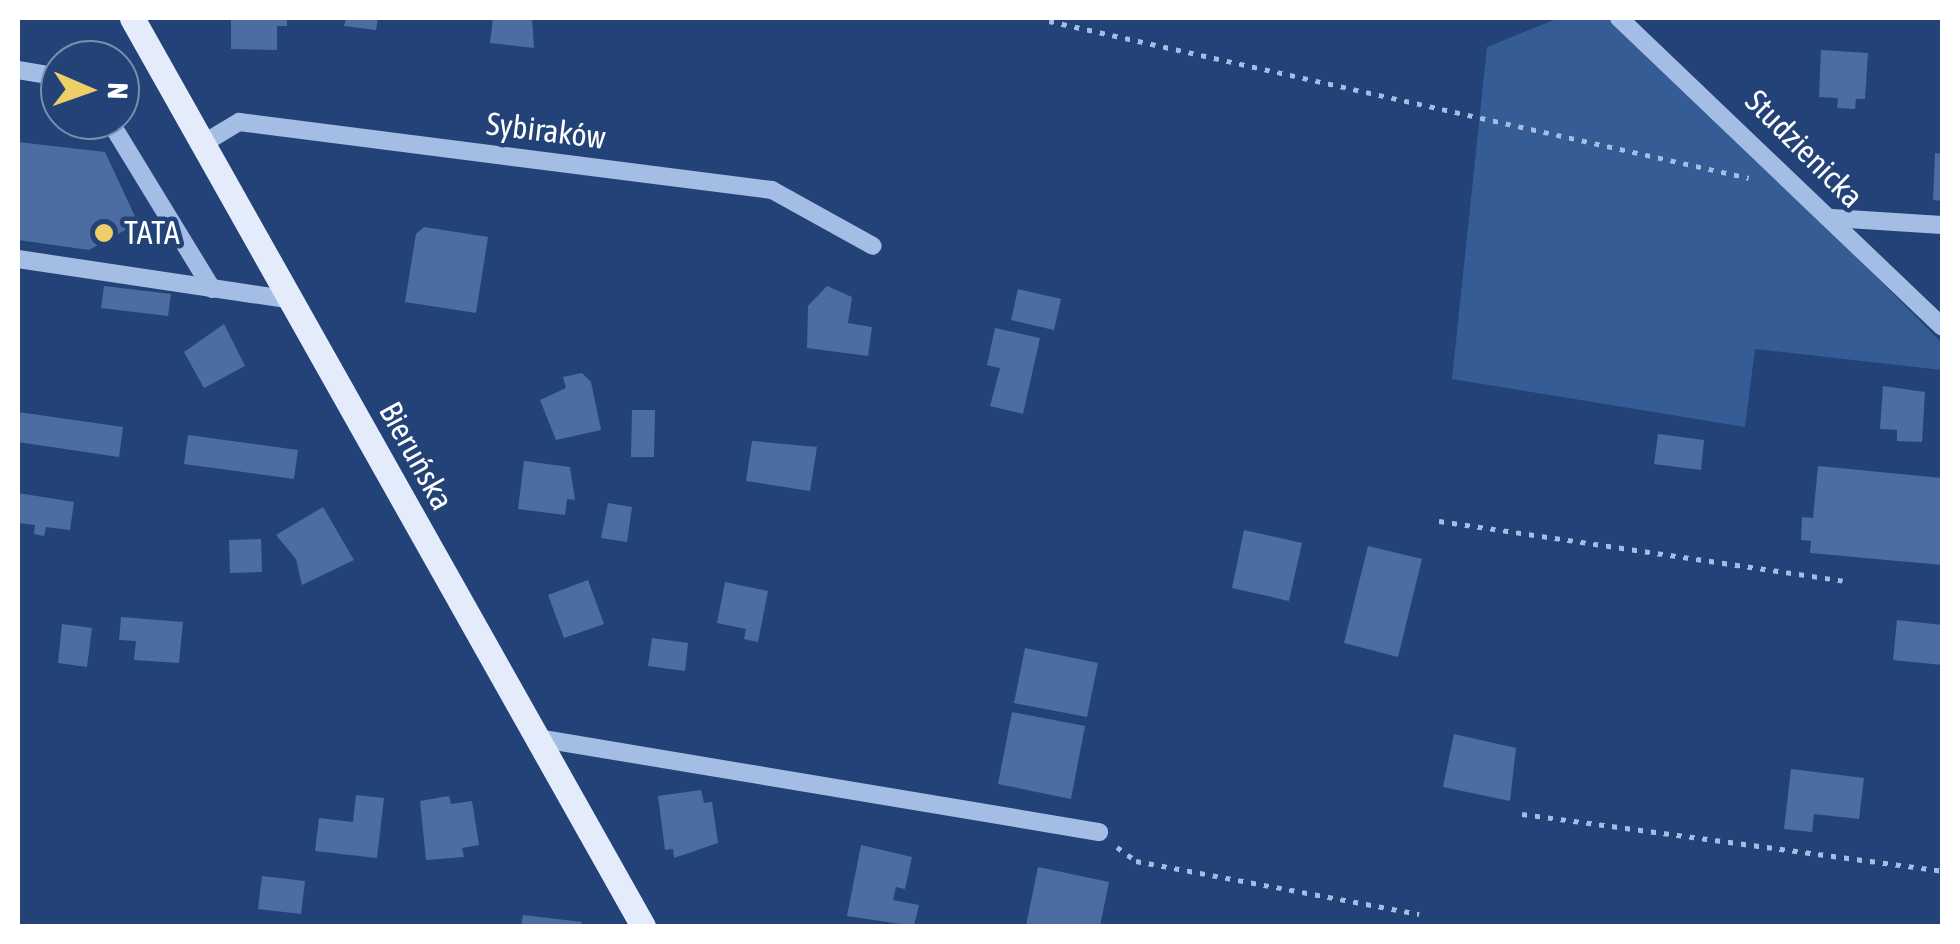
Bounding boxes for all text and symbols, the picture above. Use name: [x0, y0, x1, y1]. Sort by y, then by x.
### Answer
north arrow: [40, 40, 140, 140]
text: N: [102, 82, 134, 100]
street label: Studzienicka: [1737, 82, 1871, 216]
street label: Sybiraków: [484, 105, 608, 157]
place label: TATA: [124, 214, 180, 252]
marker: TATA: [93, 222, 115, 244]
street label: Bieruńska: [371, 395, 461, 517]

